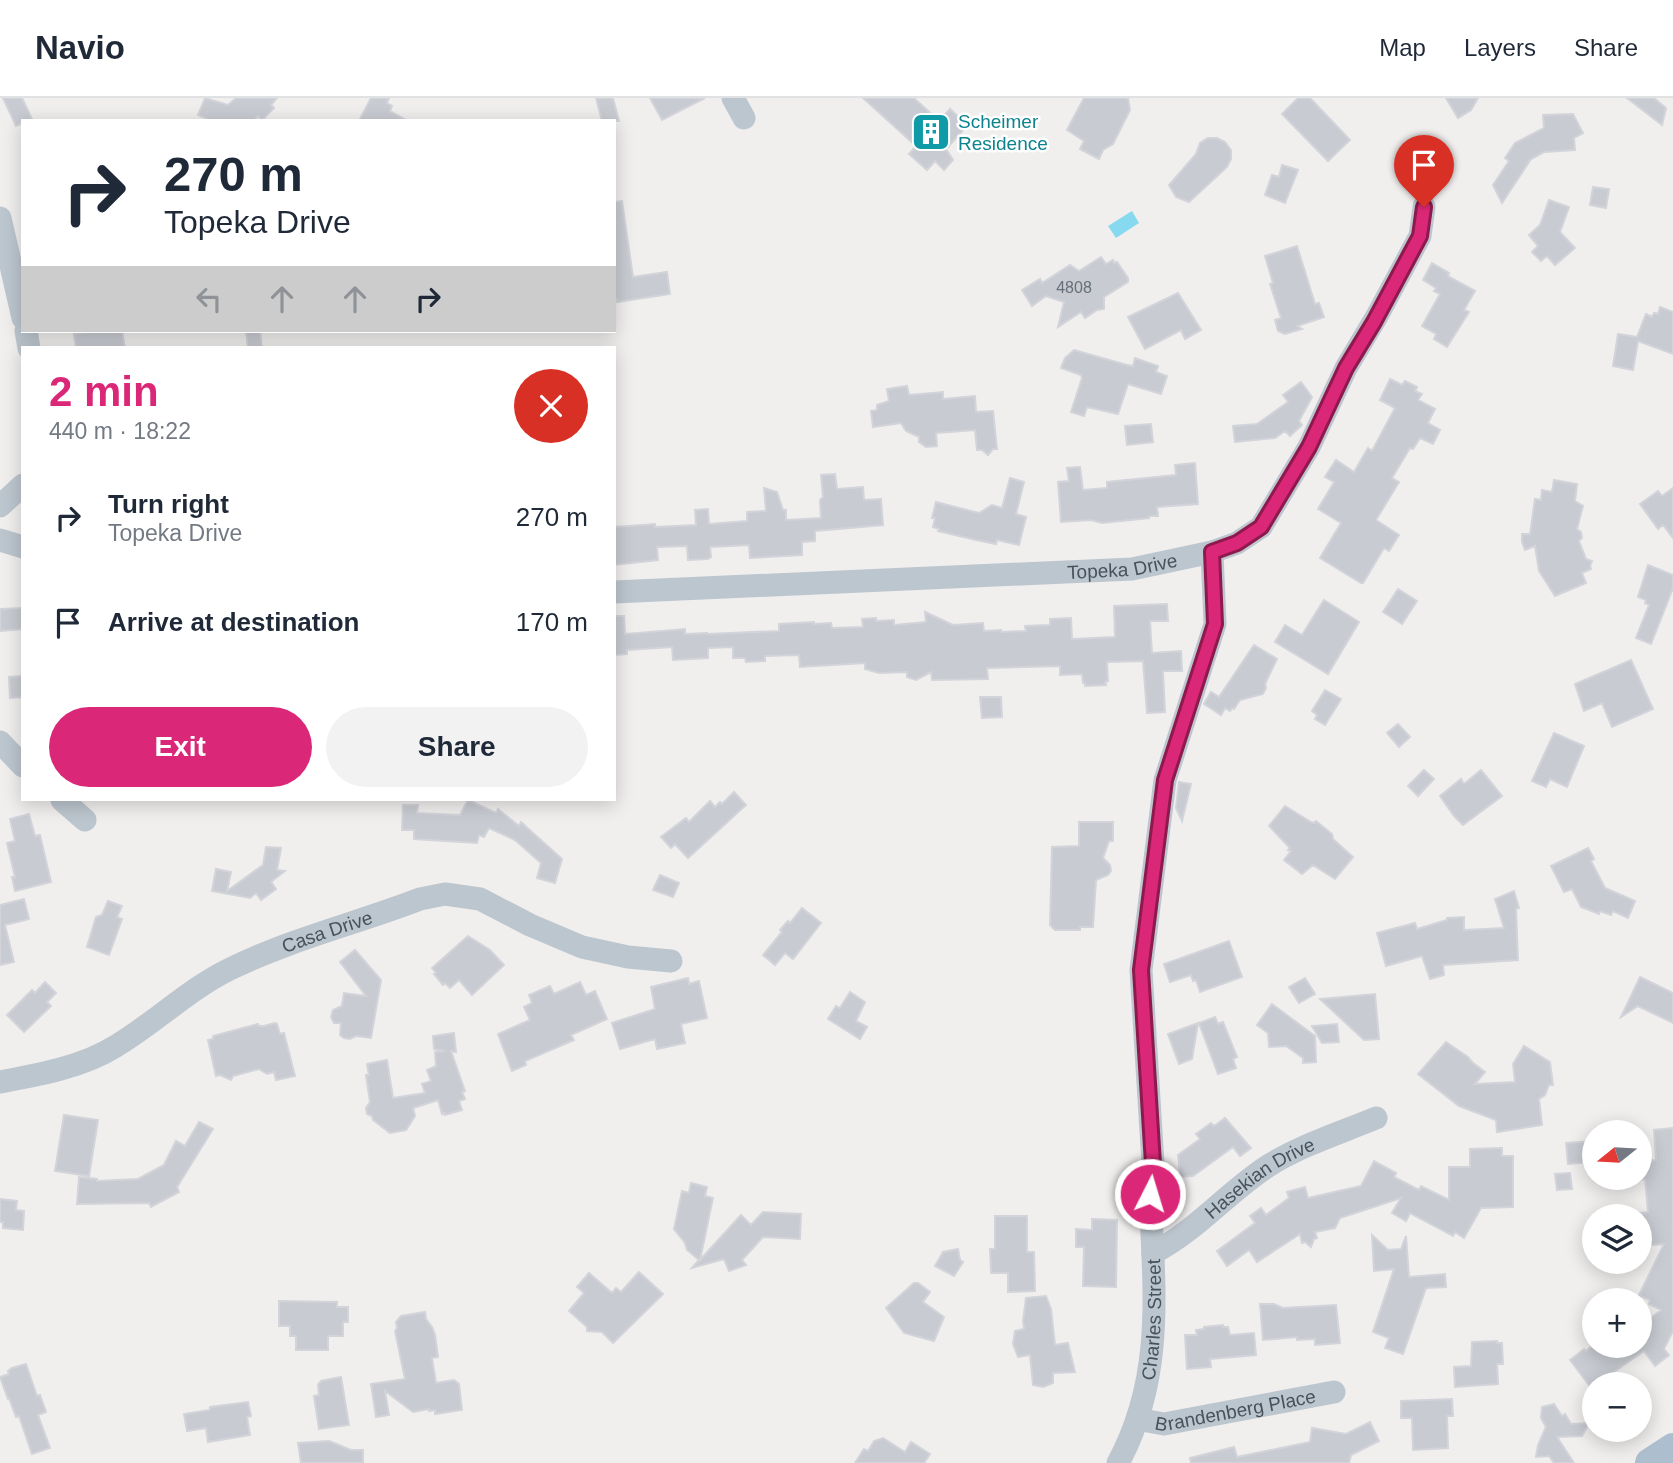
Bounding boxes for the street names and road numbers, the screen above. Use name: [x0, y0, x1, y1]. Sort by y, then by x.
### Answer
street label: Topeka Drive: [1067, 549, 1179, 582]
street label: Casa Drive: [279, 906, 375, 956]
street label: Hasekian Drive: [1200, 1133, 1318, 1223]
street label: Charles Street: [1137, 1258, 1165, 1382]
street label: Brandenberg Place: [1153, 1385, 1317, 1435]

